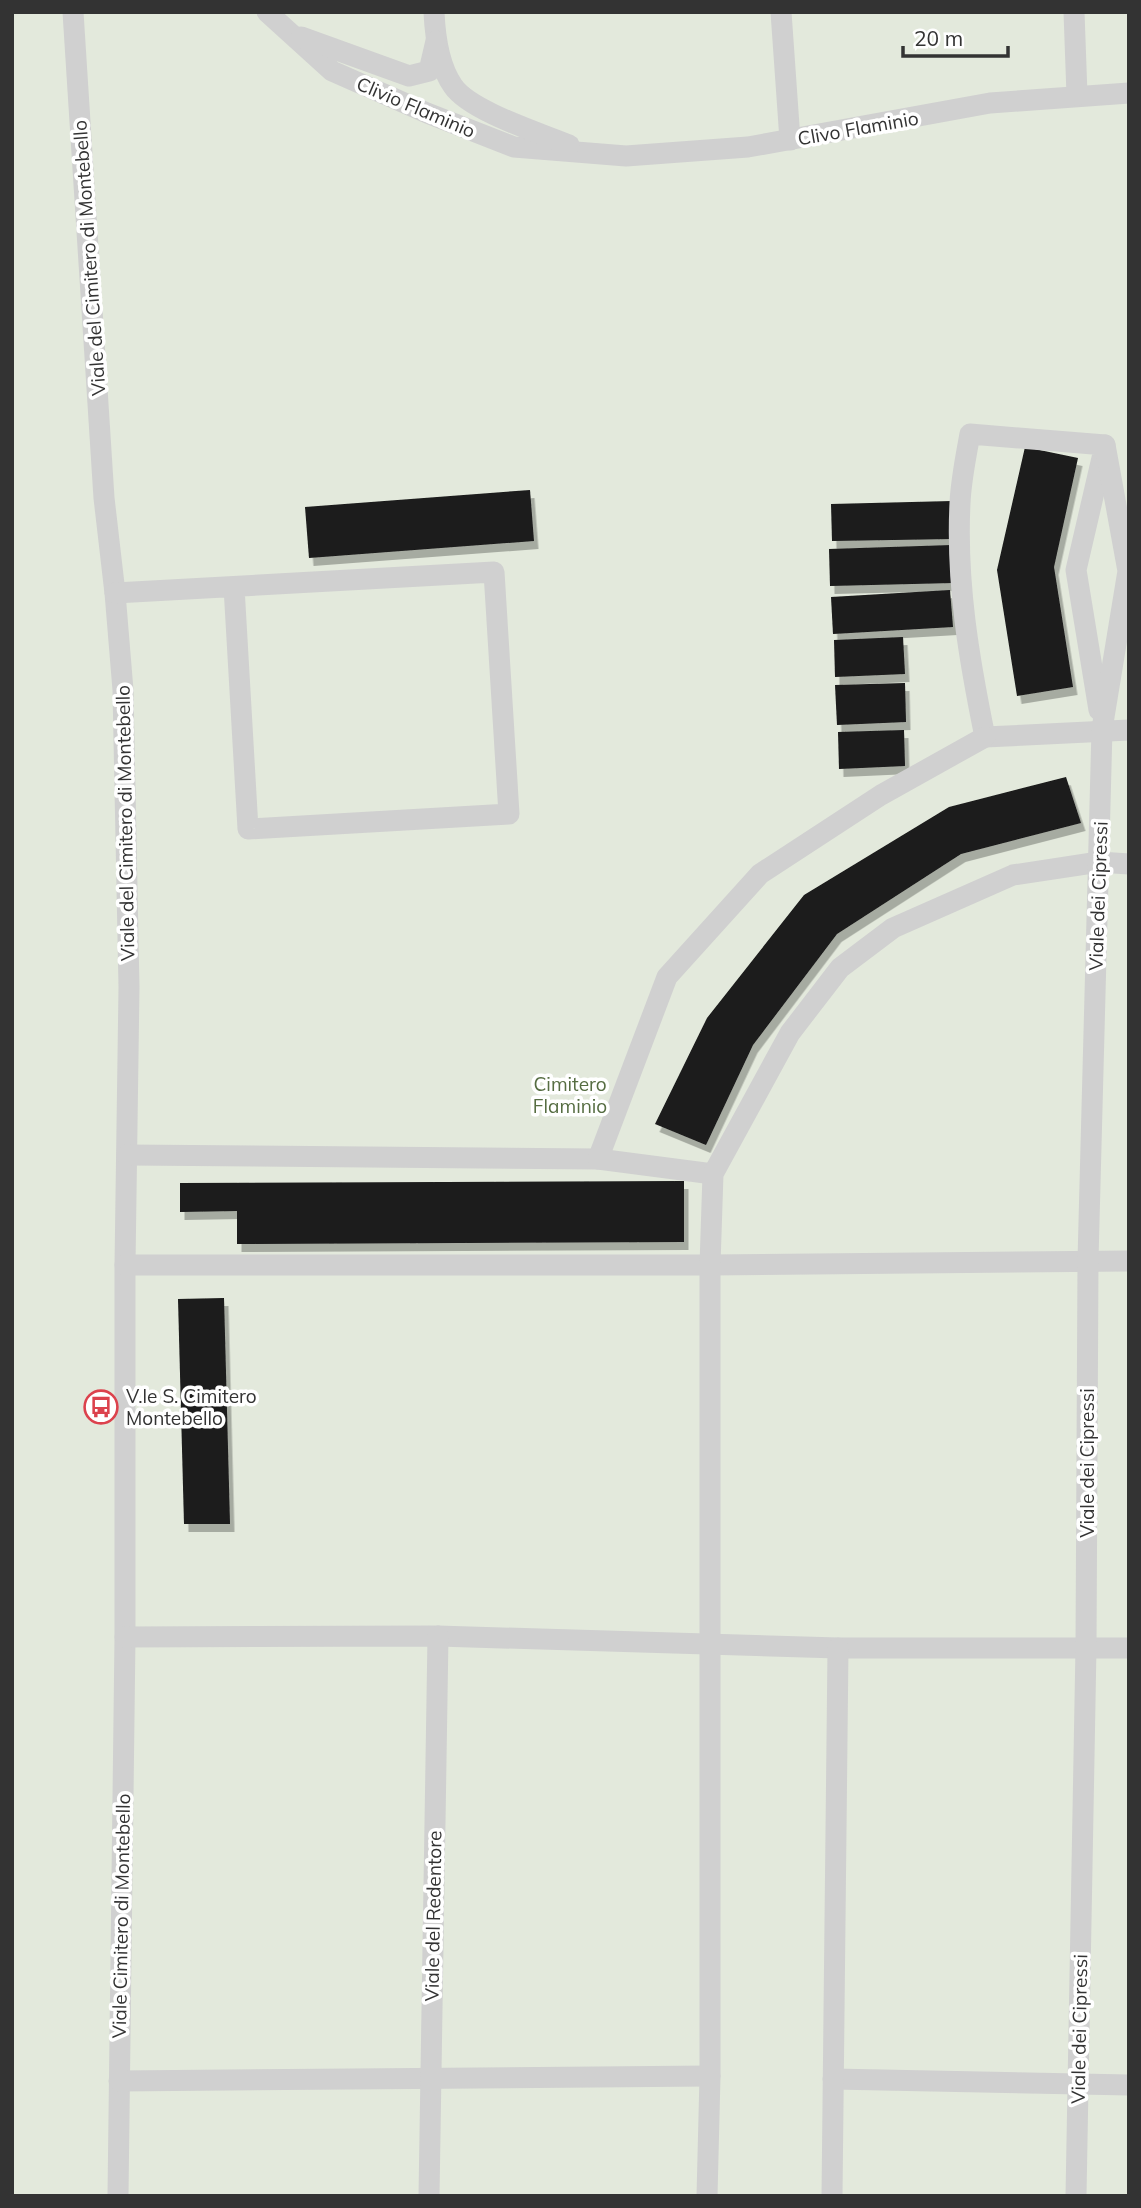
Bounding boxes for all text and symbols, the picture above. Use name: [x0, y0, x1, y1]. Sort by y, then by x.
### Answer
scale bar: [903, 14, 1008, 58]
text: 20 m: [914, 25, 963, 51]
street label: Clivio Flaminio: [353, 71, 479, 143]
street label: Clivo Flaminio: [796, 106, 920, 150]
street label: Viale del Cimitero di Montebello: [67, 119, 111, 397]
street label: Viale del Cimitero di Montebello: [111, 685, 139, 961]
street label: Viale dei Cipressi: [1083, 821, 1113, 971]
park label: Cimitero Flaminio: [533, 1072, 607, 1118]
place label: V.le S. Cimitero Montebello: [126, 1384, 257, 1430]
bus stop icon: V.le S. Cimitero Montebello: [82, 1388, 120, 1426]
street label: Viale dei Cipressi: [1075, 1388, 1099, 1538]
street label: Viale Cimitero di Montebello: [107, 1793, 135, 2039]
street label: Viale del Redentore: [420, 1830, 446, 2002]
street label: Viale dei Cipressi: [1066, 1954, 1092, 2104]

